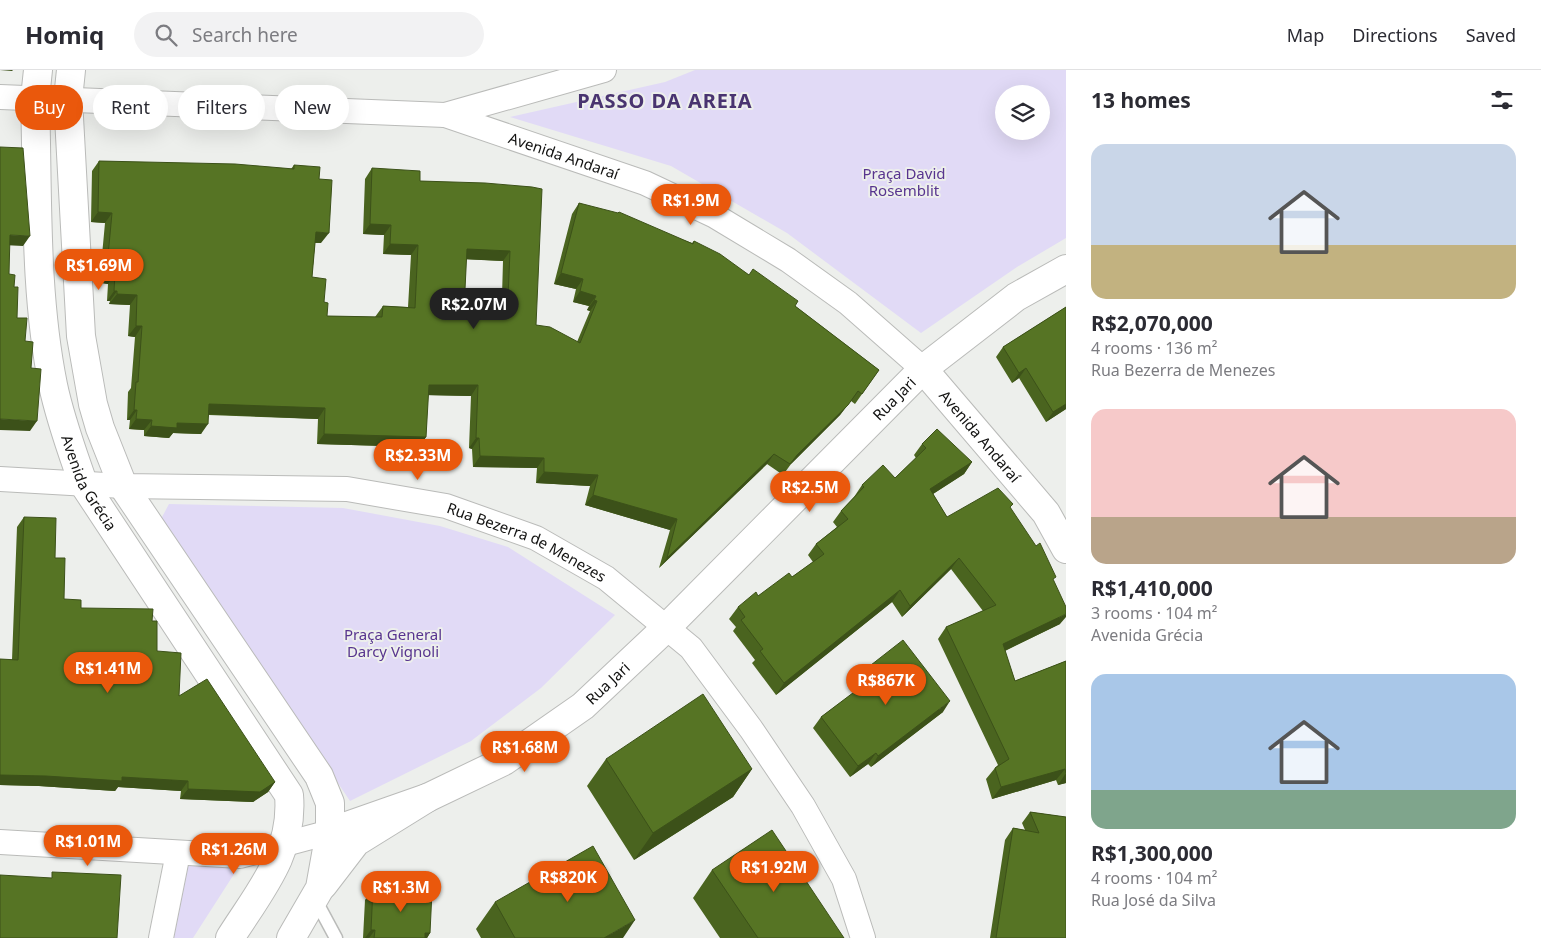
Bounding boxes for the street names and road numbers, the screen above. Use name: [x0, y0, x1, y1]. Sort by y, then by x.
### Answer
street label: Avenida Andaraí: [506, 127, 623, 184]
street label: Rua Jari: [868, 372, 920, 424]
street label: Avenida Andaraí: [935, 386, 1026, 487]
street label: Avenida Grécia: [57, 432, 122, 534]
street label: Rua Bezerra de Menezes: [444, 497, 610, 586]
street label: Rua Jari: [581, 657, 634, 709]

